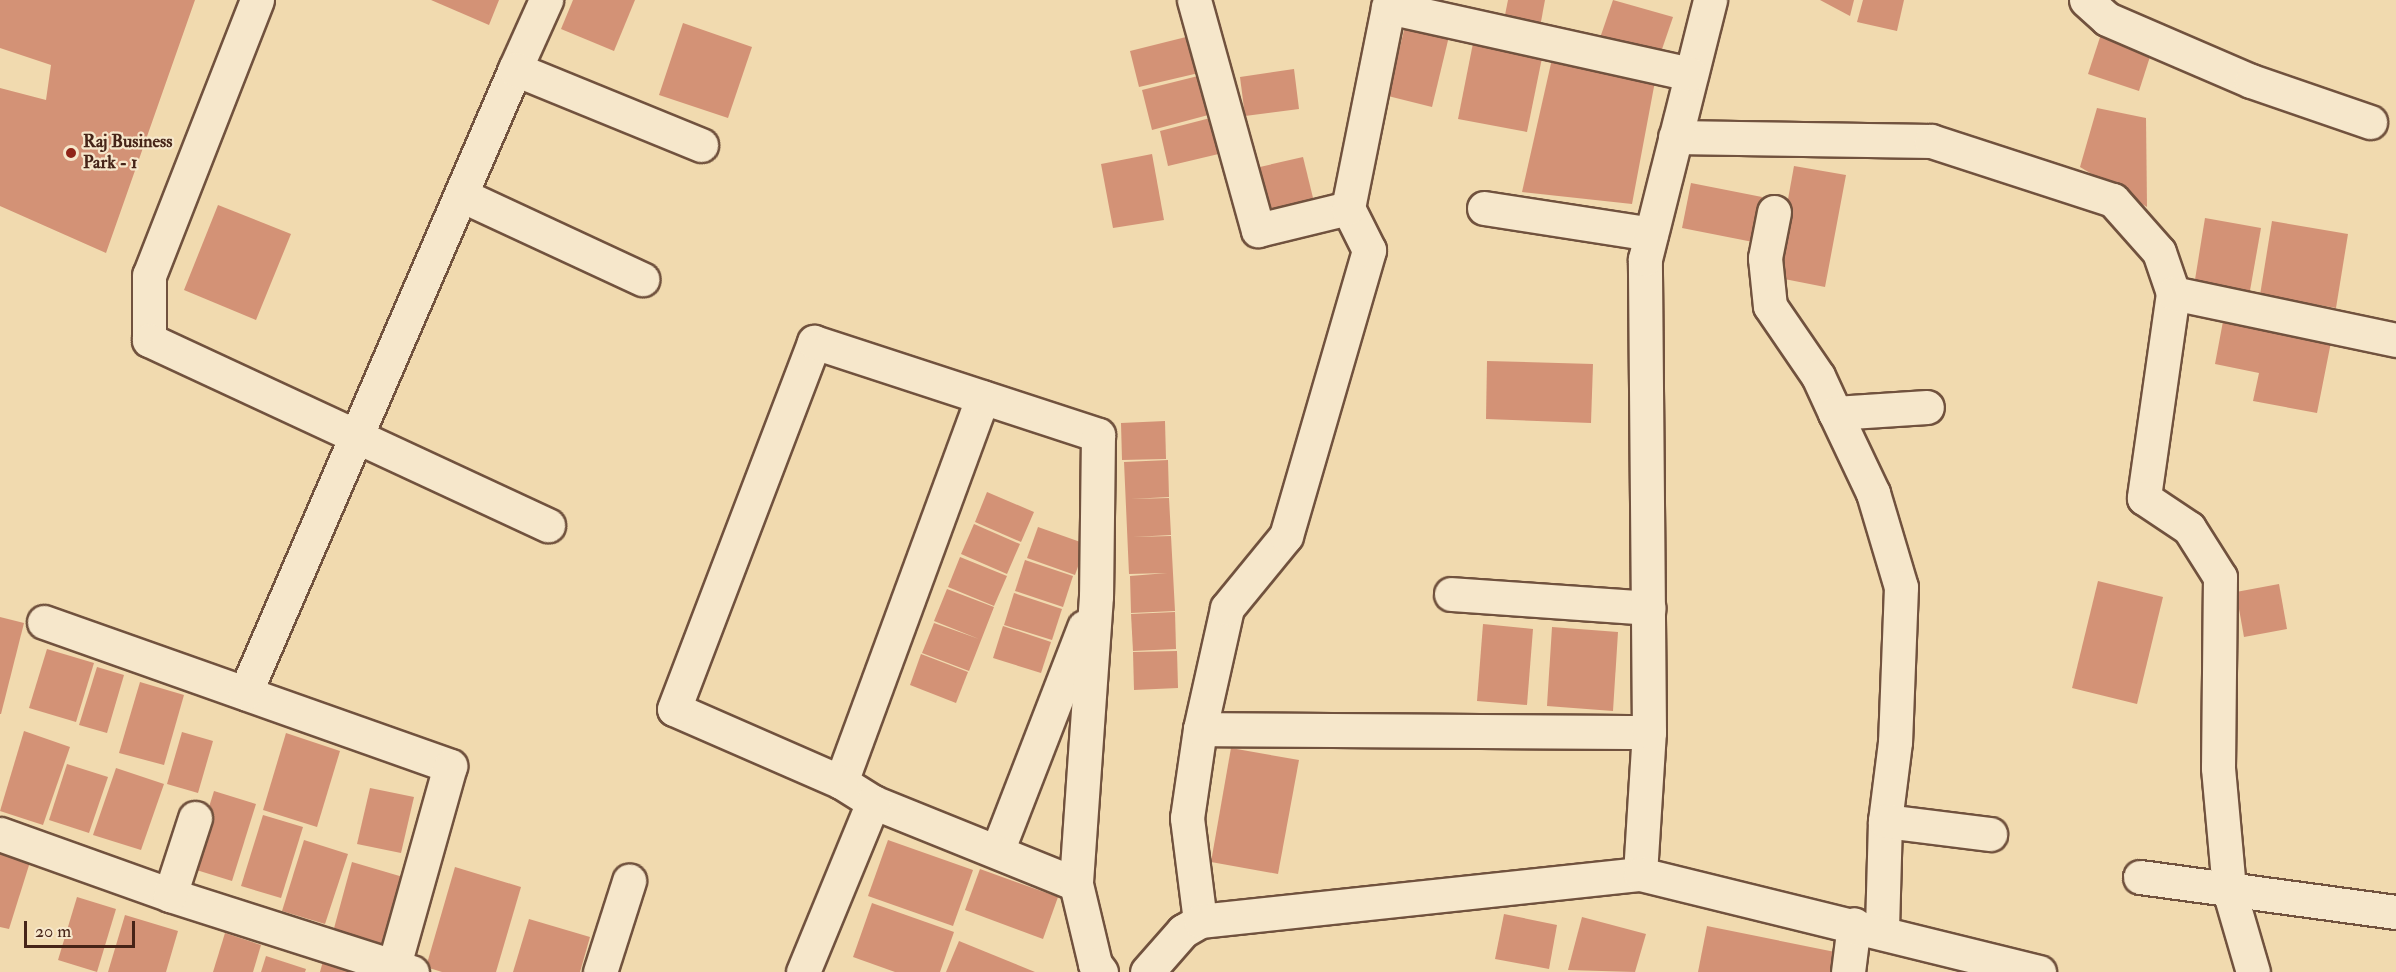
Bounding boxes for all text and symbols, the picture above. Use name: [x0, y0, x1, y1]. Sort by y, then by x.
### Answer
place label: Raj Business Park - 1: [83, 132, 172, 174]
marker: Raj Business Park - 1: [64, 146, 78, 160]
scale bar: [27, 909, 138, 947]
text: 20 m: [35, 920, 71, 943]

